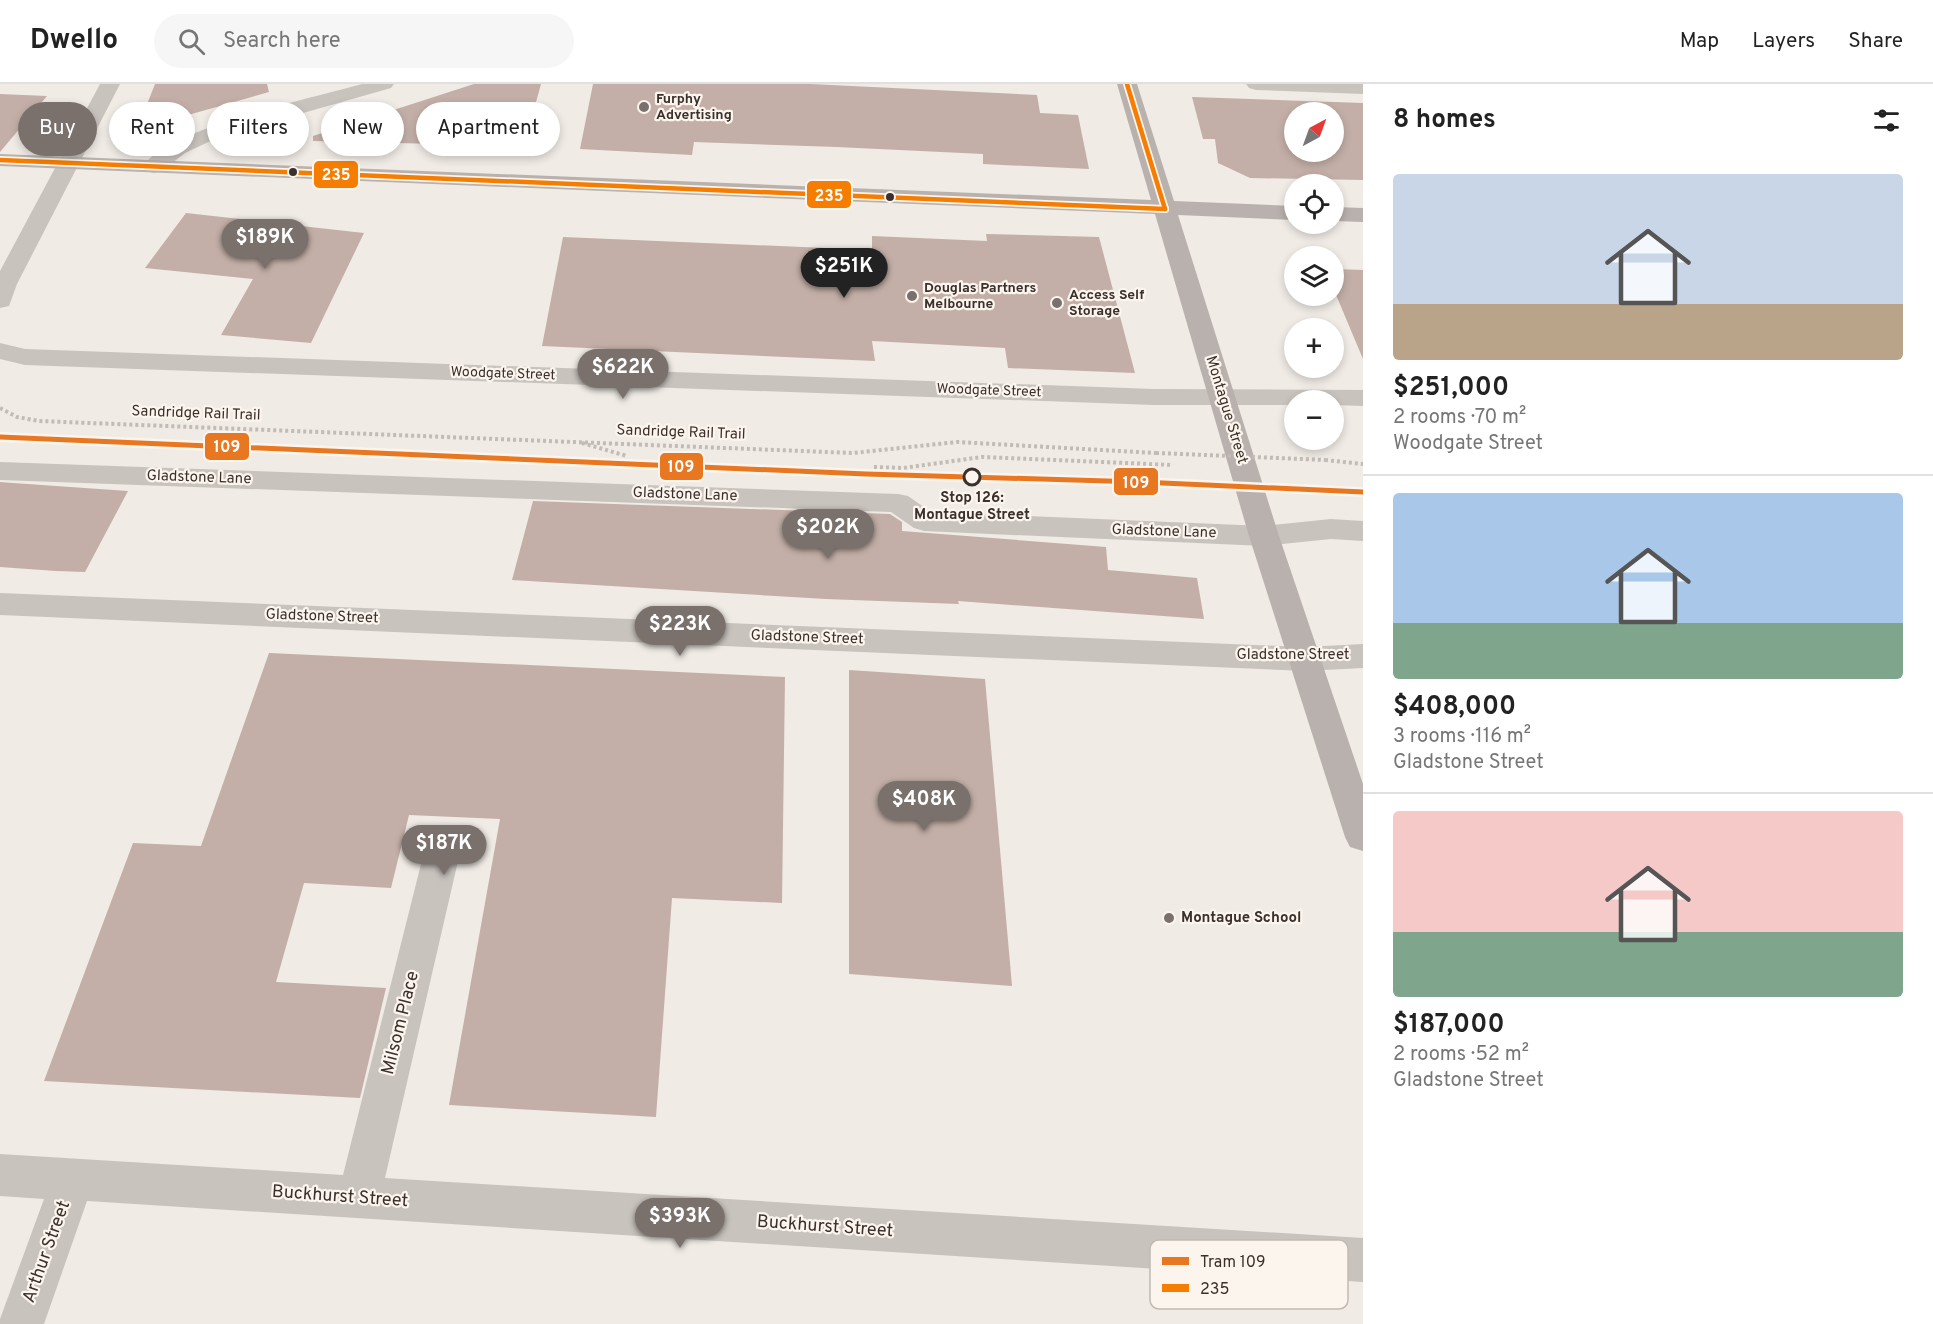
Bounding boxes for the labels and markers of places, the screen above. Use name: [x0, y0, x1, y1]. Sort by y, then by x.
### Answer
place label: Furphy Advertising: [656, 91, 732, 124]
marker: Furphy Advertising: [637, 100, 651, 114]
unlabelled marker: [287, 166, 299, 178]
unlabelled marker: [884, 191, 896, 203]
pin: $189K: [223, 219, 307, 270]
pin: $251K: [802, 248, 886, 299]
place label: Douglas Partners Melbourne: [924, 280, 1036, 313]
place label: Access Self Storage: [1069, 287, 1144, 320]
marker: Douglas Partners Melbourne: [905, 289, 919, 303]
marker: Access Self Storage: [1050, 296, 1064, 310]
pin: $622K: [581, 349, 665, 400]
marker: Stop 126: Montague Street: [963, 468, 981, 486]
place label: Stop 126: Montague Street: [914, 489, 1030, 525]
pin: $202K: [786, 509, 870, 560]
pin: $223K: [638, 606, 722, 657]
pin: $408K: [882, 781, 966, 832]
pin: $187K: [402, 825, 486, 876]
place label: Montague School: [1181, 909, 1301, 928]
marker: Montague School: [1162, 911, 1176, 925]
pin: $393K: [638, 1198, 722, 1249]

